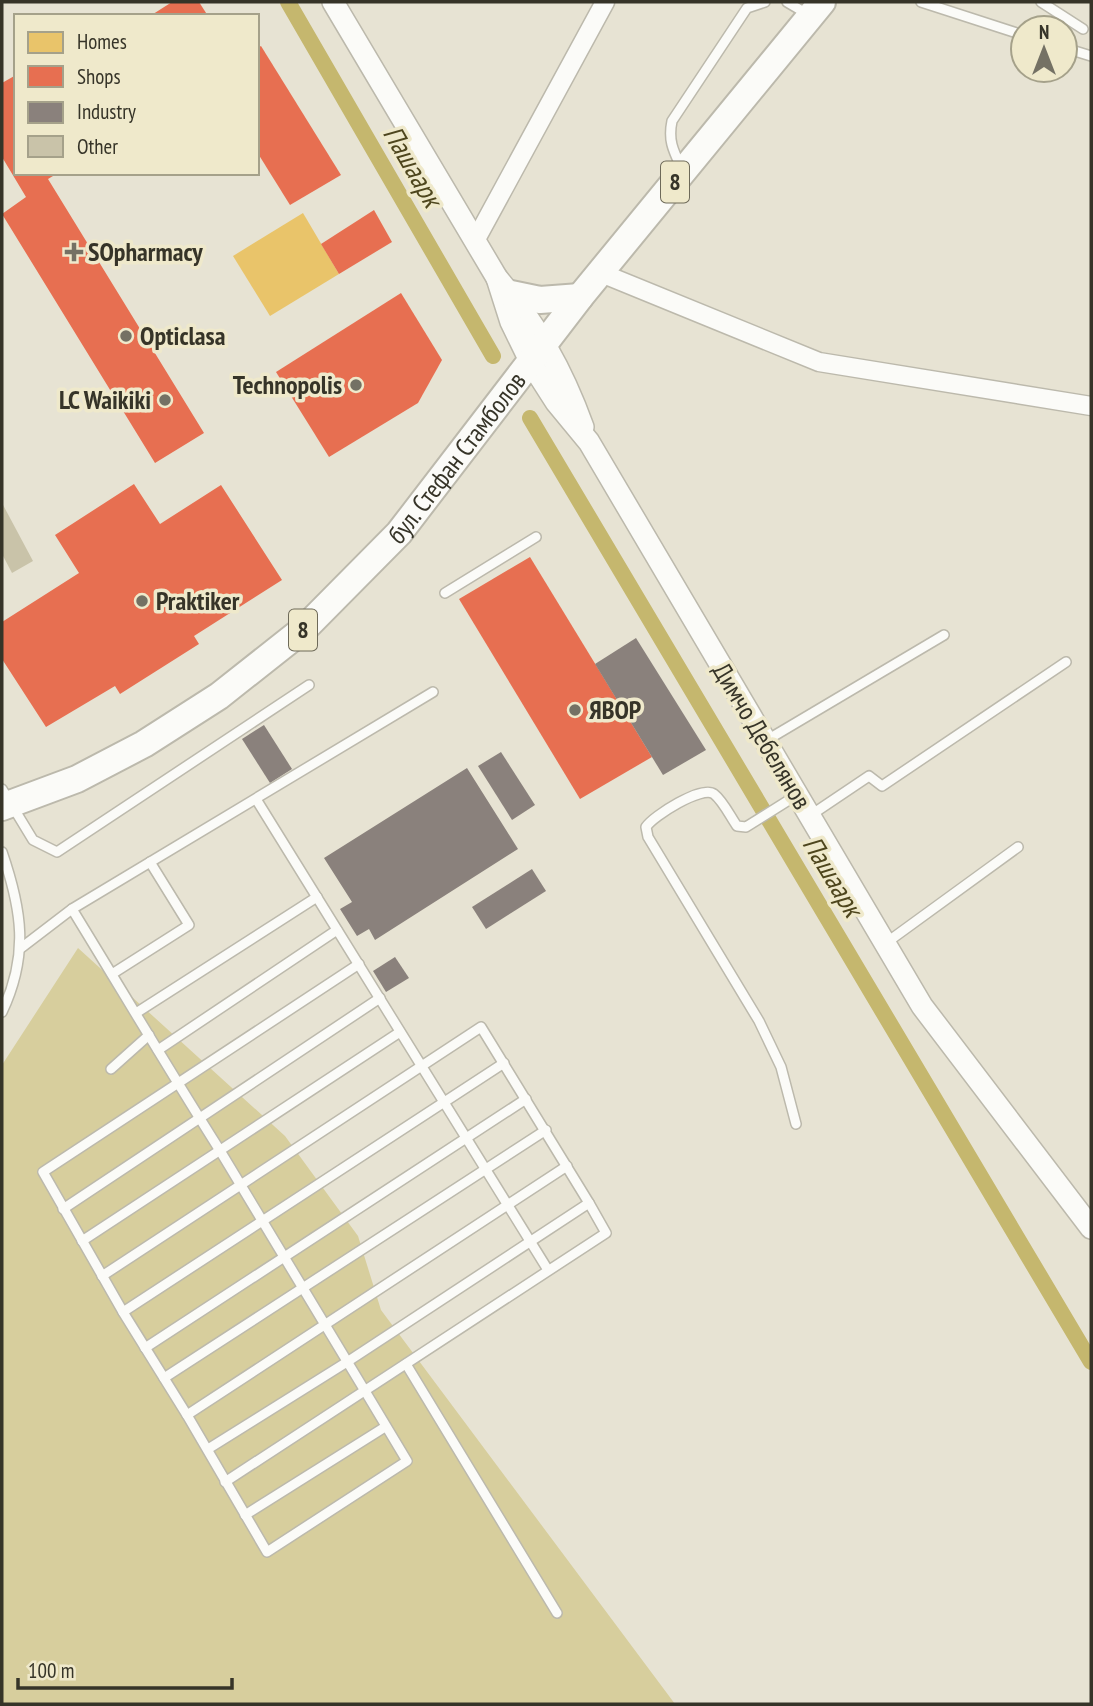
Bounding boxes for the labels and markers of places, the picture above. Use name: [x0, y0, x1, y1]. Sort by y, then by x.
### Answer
place label: SOpharmacy: [88, 235, 203, 268]
marker: SOpharmacy: [66, 244, 82, 260]
place label: Opticlasa: [140, 319, 225, 352]
marker: Opticlasa: [118, 328, 134, 344]
place label: Technopolis: [233, 368, 342, 401]
marker: Technopolis: [348, 377, 364, 393]
place label: LC Waikiki: [59, 383, 151, 416]
marker: LC Waikiki: [157, 392, 173, 408]
place label: Praktiker: [156, 584, 240, 617]
marker: Praktiker: [134, 593, 150, 609]
place label: ЯВОР: [589, 693, 641, 726]
marker: ЯВОР: [567, 702, 583, 718]

